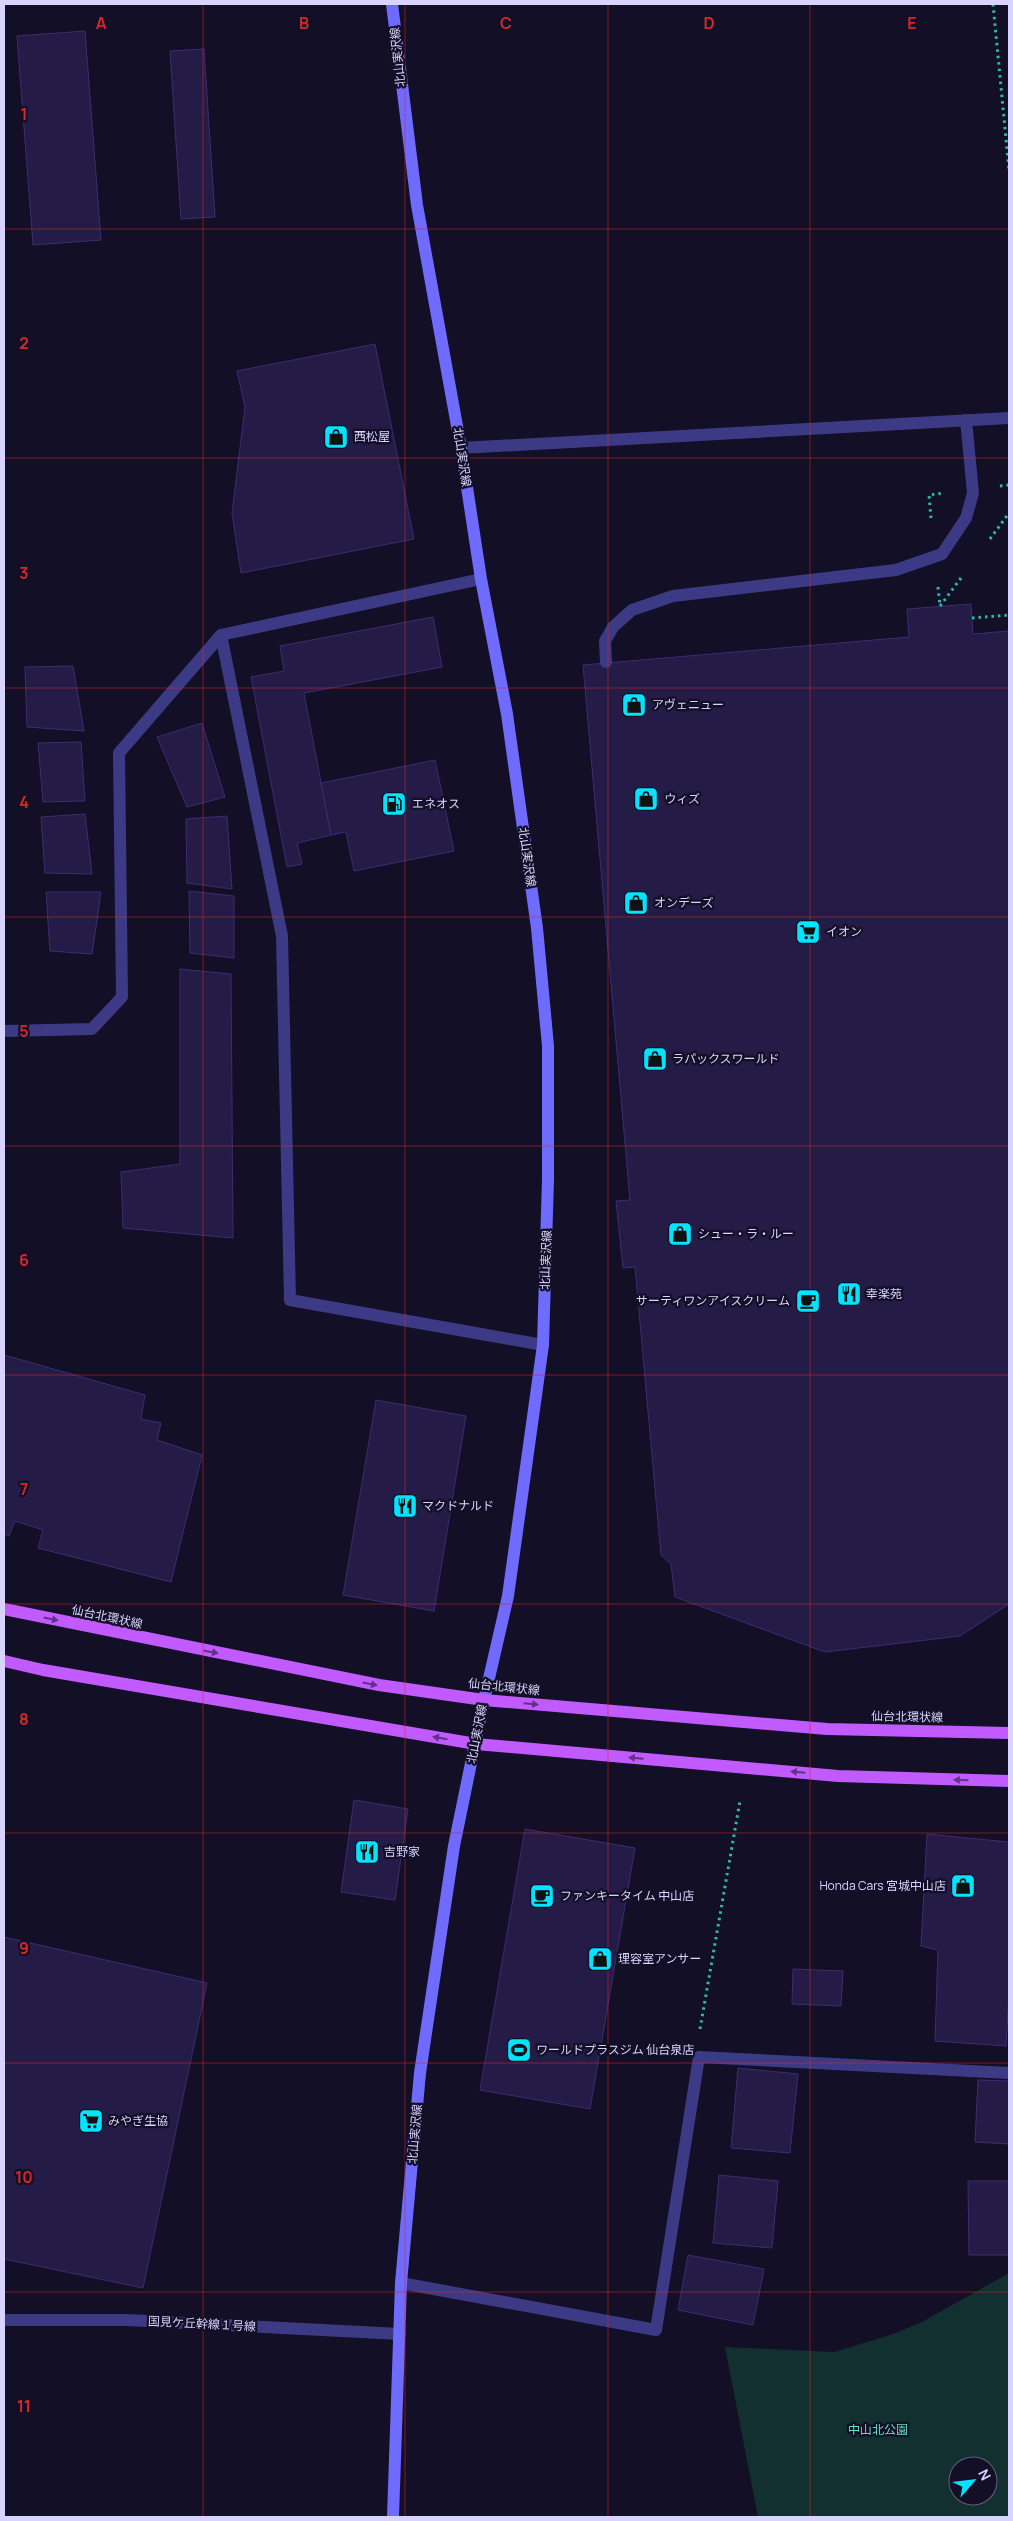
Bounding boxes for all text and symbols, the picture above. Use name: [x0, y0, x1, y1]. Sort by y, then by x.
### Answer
text: A: [96, 12, 107, 34]
text: B: [299, 12, 309, 34]
text: C: [500, 12, 512, 34]
text: D: [703, 12, 715, 34]
text: E: [907, 12, 917, 34]
street label: 北山実沢線: [386, 26, 409, 88]
text: 1: [20, 103, 28, 125]
text: 2: [19, 332, 29, 354]
shop icon: 西松屋: [323, 424, 349, 450]
street label: 北山実沢線: [449, 426, 476, 488]
place label: 西松屋: [354, 428, 390, 445]
text: 3: [19, 562, 29, 584]
shop icon: アヴェニュー: [621, 692, 647, 718]
place label: アヴェニュー: [652, 696, 724, 713]
shop icon: ウィズ: [633, 786, 659, 812]
place label: ウィズ: [664, 790, 700, 807]
text: 4: [19, 791, 29, 813]
fuel station icon: エネオス: [381, 791, 407, 817]
place label: エネオス: [412, 795, 460, 812]
street label: 北山実沢線: [515, 826, 540, 888]
shop icon: オンデーズ: [623, 890, 649, 916]
place label: オンデーズ: [654, 894, 713, 911]
supermarket icon: イオン: [795, 919, 821, 945]
place label: イオン: [826, 923, 862, 940]
text: 5: [19, 1020, 29, 1042]
shop icon: ラパックスワールド: [642, 1046, 668, 1072]
place label: ラパックスワールド: [672, 1050, 780, 1067]
shop icon: シュー・ラ・ルー: [667, 1221, 693, 1247]
place label: シュー・ラ・ルー: [698, 1225, 794, 1242]
street label: 北山実沢線: [536, 1230, 555, 1290]
text: 6: [19, 1249, 29, 1271]
restaurant icon: 幸楽苑: [836, 1281, 862, 1307]
place label: 幸楽苑: [866, 1285, 902, 1302]
cafe icon: サーティワンアイスクリーム: [795, 1288, 821, 1314]
place label: サーティワンアイスクリーム: [636, 1292, 790, 1309]
text: 7: [20, 1478, 28, 1500]
restaurant icon: マクドナルド: [392, 1493, 418, 1519]
place label: マクドナルド: [422, 1497, 494, 1514]
street label: 仙台北環状線: [70, 1601, 144, 1632]
one-way arrow: [44, 1615, 59, 1623]
one-way arrow: [203, 1648, 218, 1656]
street label: 仙台北環状線: [467, 1674, 541, 1699]
one-way arrow: [362, 1680, 378, 1688]
one-way arrow: [523, 1700, 539, 1708]
street label: 北山実沢線: [462, 1703, 491, 1765]
street label: 仙台北環状線: [871, 1707, 943, 1726]
text: 8: [19, 1708, 29, 1730]
one-way arrow: [432, 1734, 448, 1742]
one-way arrow: [628, 1754, 644, 1762]
one-way arrow: [790, 1768, 806, 1776]
one-way arrow: [952, 1776, 968, 1784]
restaurant icon: 吉野家: [354, 1839, 380, 1865]
place label: 吉野家: [384, 1843, 420, 1860]
shop icon: Honda Cars 宮城中山店: [950, 1873, 976, 1899]
place label: Honda Cars 宮城中山店: [819, 1877, 946, 1894]
cafe icon: ファンキータイム 中山店: [529, 1883, 555, 1909]
place label: ファンキータイム 中山店: [560, 1887, 694, 1904]
text: 9: [19, 1937, 29, 1959]
shop icon: 理容室アンサー: [587, 1946, 613, 1972]
place label: 理容室アンサー: [618, 1950, 702, 1967]
sports icon: ワールドプラスジム 仙台泉店: [506, 2037, 532, 2063]
place label: ワールドプラスジム 仙台泉店: [536, 2041, 694, 2058]
street label: 北山実沢線: [403, 2103, 426, 2165]
supermarket icon: みやぎ生協: [78, 2108, 104, 2134]
place label: みやぎ生協: [108, 2112, 168, 2129]
text: 10: [15, 2166, 33, 2188]
street label: 国見ケ丘幹線１号線: [148, 2312, 256, 2335]
text: 11: [17, 2395, 31, 2417]
park label: 中山北公園: [848, 2421, 908, 2438]
north arrow: [948, 2456, 998, 2506]
text: N: [974, 2466, 996, 2484]

